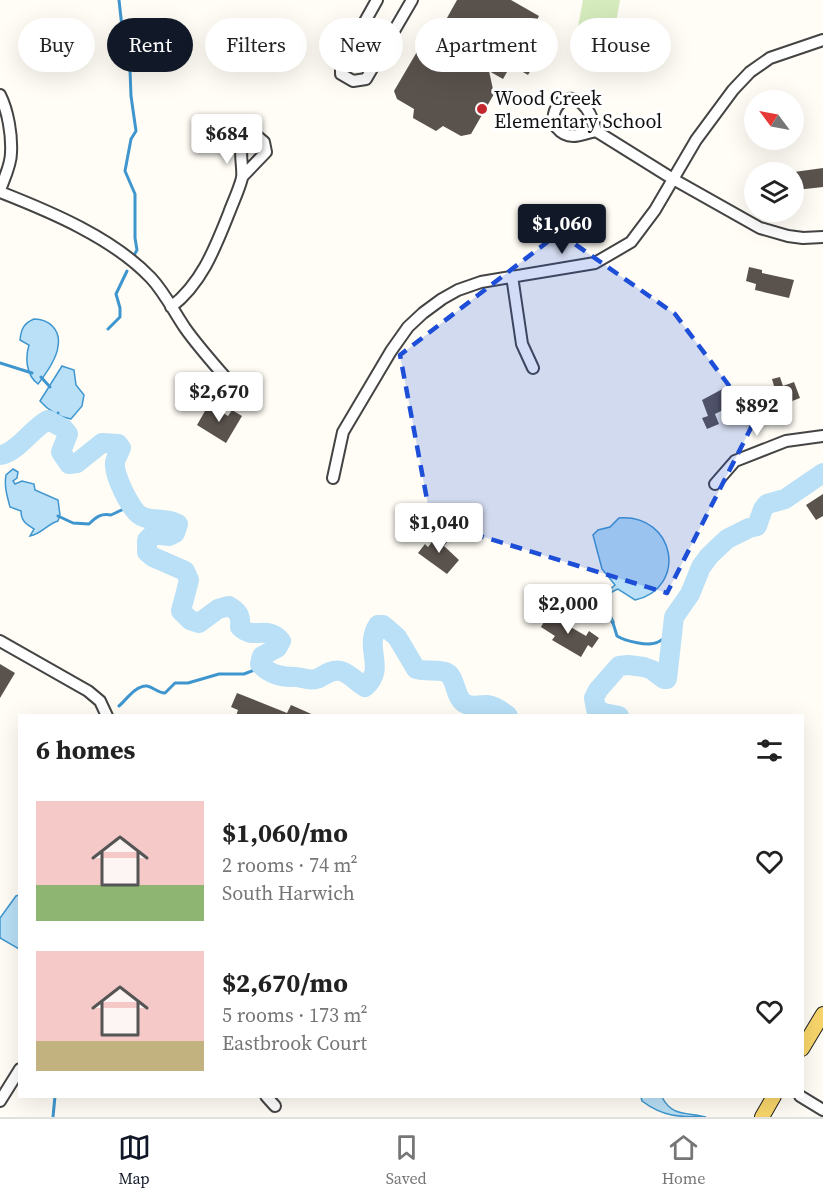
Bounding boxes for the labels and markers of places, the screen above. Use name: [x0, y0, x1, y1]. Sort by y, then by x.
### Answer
place label: Wood Creek Elementary School: [494, 84, 662, 135]
marker: Wood Creek Elementary School: [475, 102, 489, 116]
pin: $684: [191, 114, 263, 165]
pin: $1,060: [513, 204, 611, 255]
pin: $2,670: [170, 372, 268, 423]
pin: $892: [721, 386, 793, 437]
pin: $1,040: [390, 503, 488, 554]
pin: $2,000: [519, 584, 617, 635]

